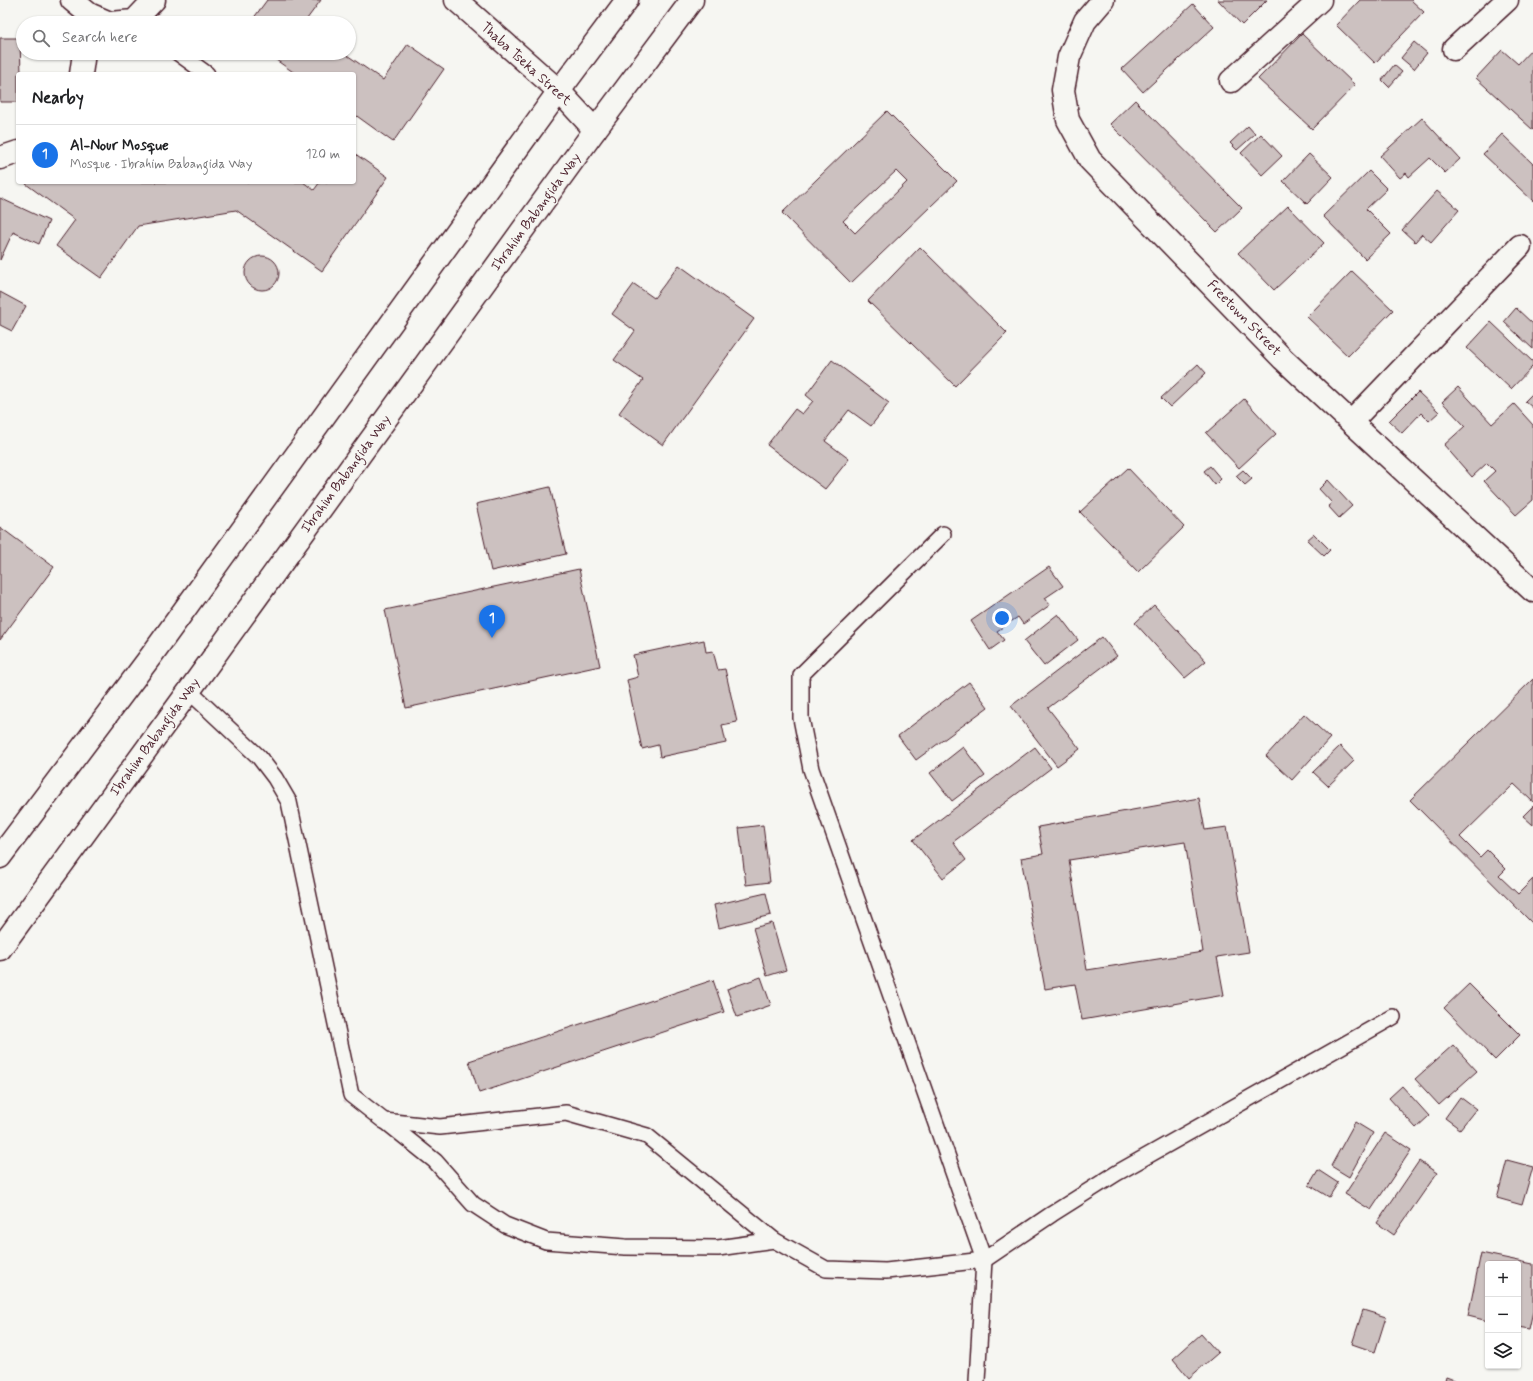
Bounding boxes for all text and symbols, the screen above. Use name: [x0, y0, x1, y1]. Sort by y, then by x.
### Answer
search box: [16, 16, 356, 60]
street label: Thaba Tseka Street: [477, 18, 576, 110]
icon: search: [30, 27, 52, 49]
text: Search here: [62, 28, 138, 48]
text: Nearby: [32, 87, 84, 109]
text: Al-Nour Mosque: [70, 136, 169, 156]
text: 1: [42, 146, 48, 163]
text: 120 m: [306, 146, 340, 163]
street label: Ibrahim Babangida Way: [487, 149, 587, 276]
text: Mosque · Ibrahim Babangida Way: [70, 156, 252, 173]
street label: Freetown Street: [1203, 276, 1285, 360]
street label: Ibrahim Babangida Way: [297, 411, 397, 538]
pin: 1: [479, 605, 505, 638]
your location: [992, 608, 1012, 628]
street label: Ibrahim Babangida Way: [106, 674, 206, 801]
map controls: [1485, 1261, 1521, 1369]
button: +: [1485, 1261, 1521, 1297]
button: −: [1485, 1297, 1521, 1333]
button: layers: [1485, 1333, 1521, 1369]

